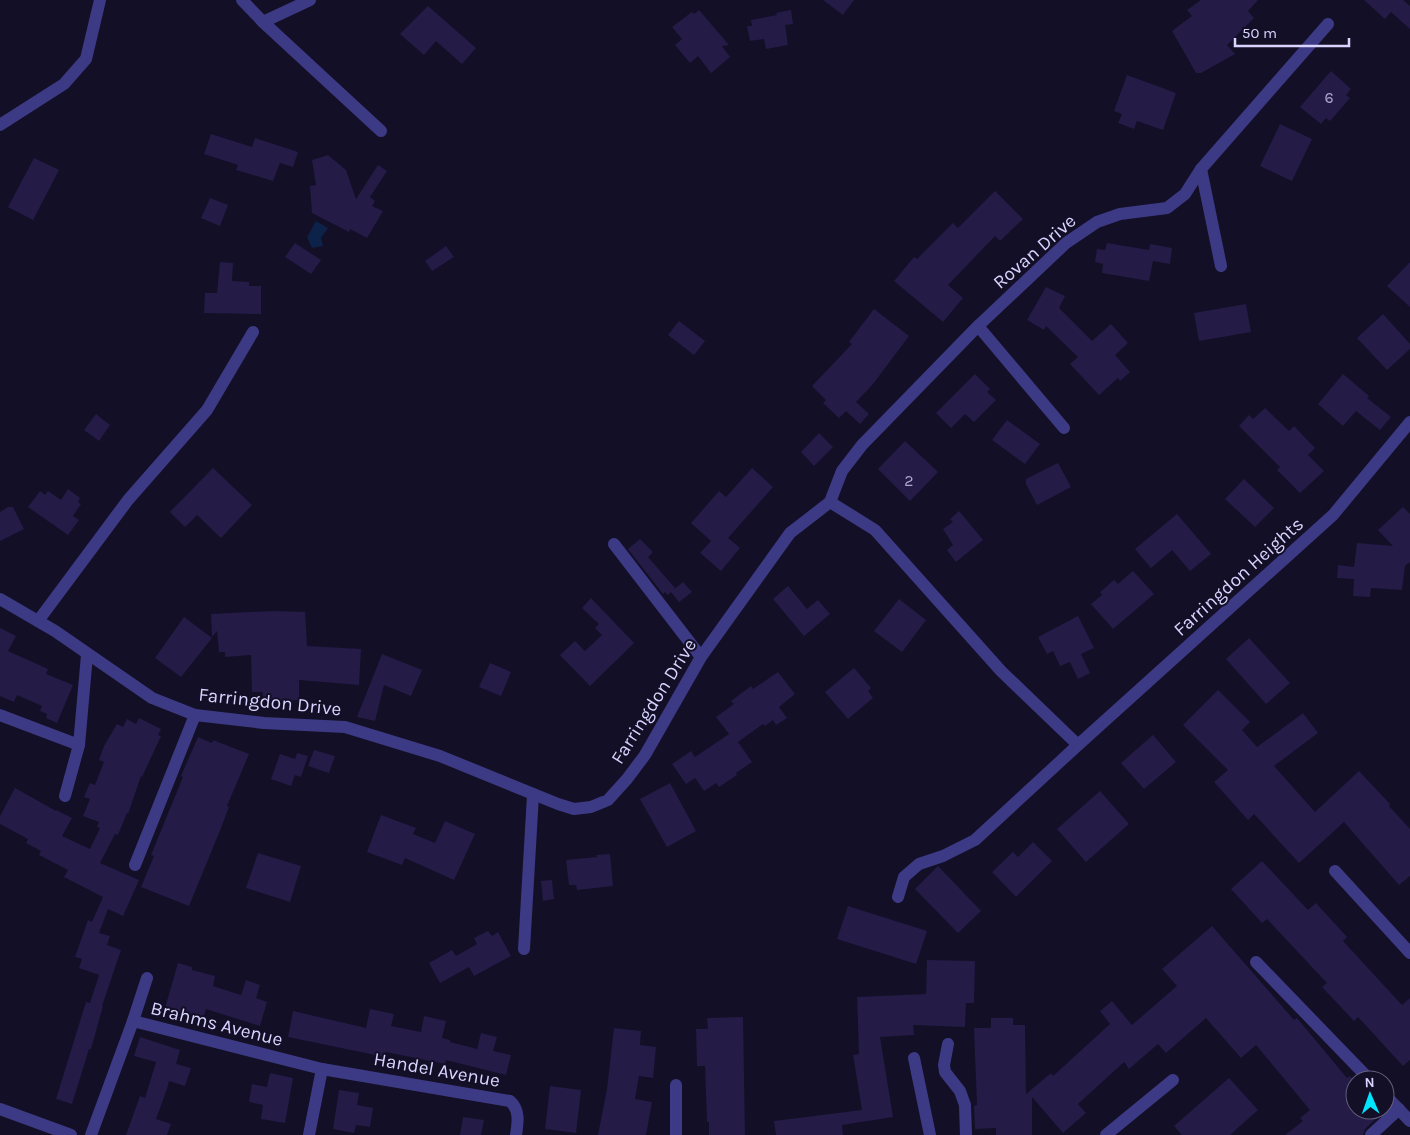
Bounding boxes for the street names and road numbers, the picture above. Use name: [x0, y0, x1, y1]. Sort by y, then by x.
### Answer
street label: Rovan Drive: [989, 210, 1081, 294]
street label: Farringdon Heights: [1169, 513, 1308, 641]
street label: Farringdon Drive: [606, 635, 701, 768]
street label: Farringdon Drive: [197, 684, 342, 720]
street label: Brahms Avenue: [148, 997, 285, 1051]
street label: Handel Avenue: [372, 1048, 502, 1092]

